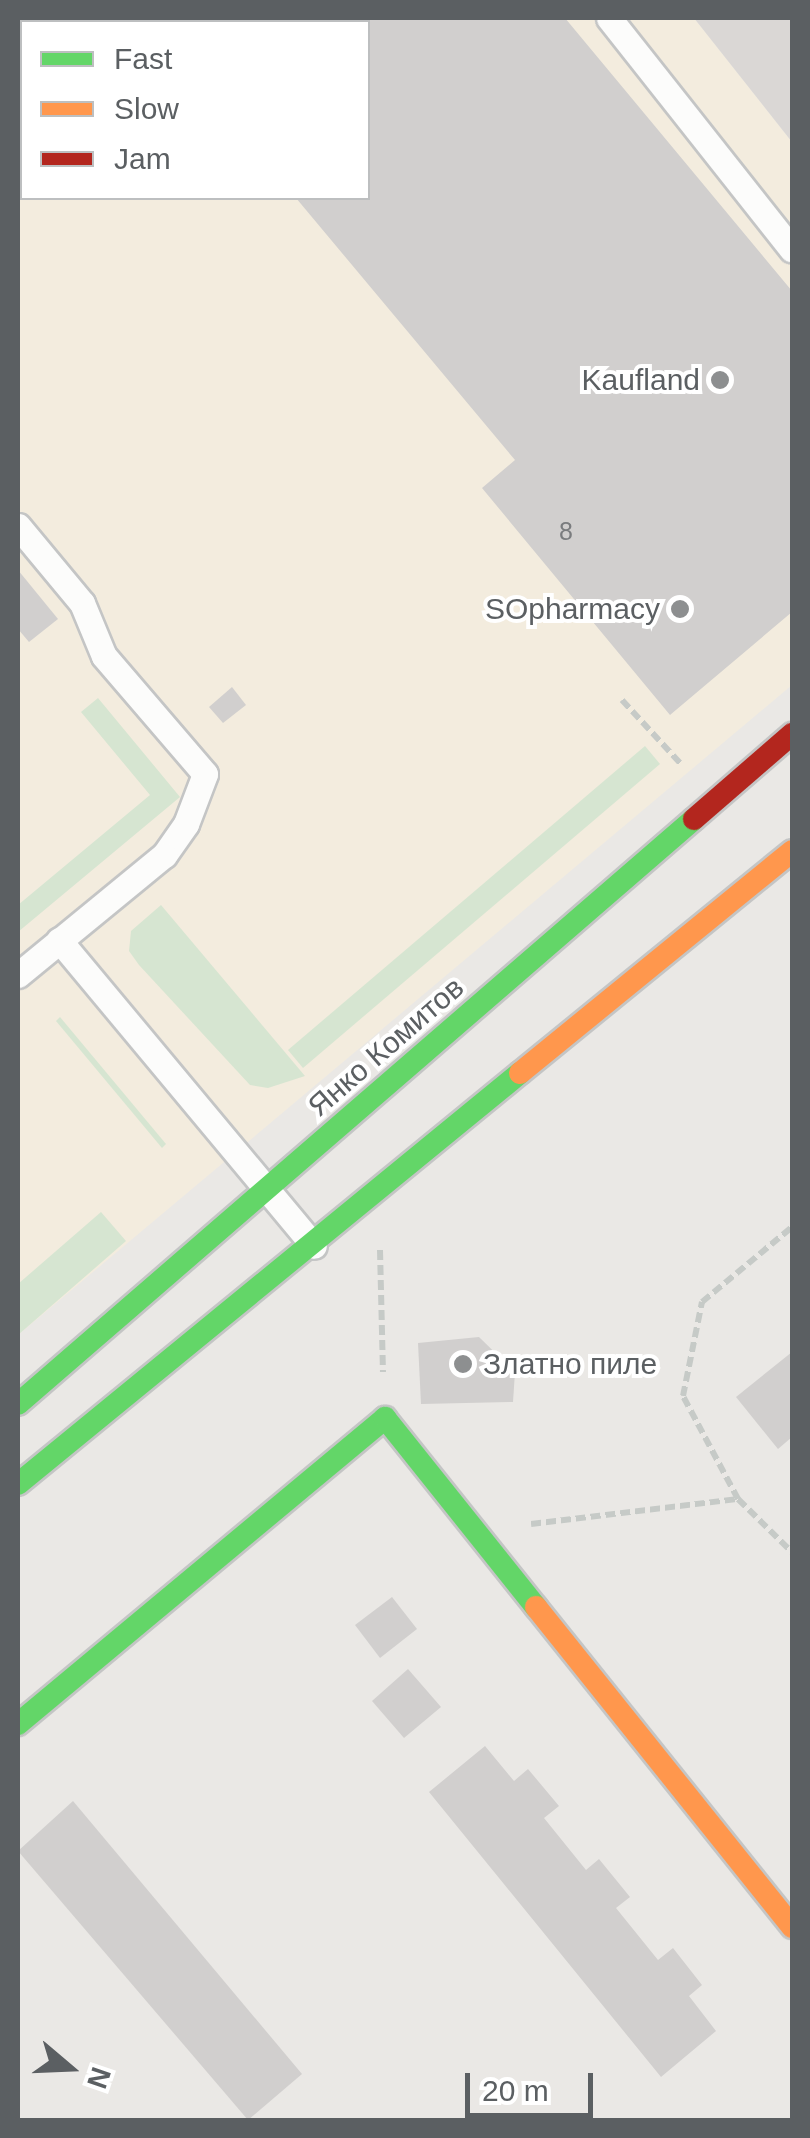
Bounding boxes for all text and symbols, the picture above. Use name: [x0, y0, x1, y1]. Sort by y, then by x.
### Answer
legend: [20, 20, 370, 200]
text: Fast: [114, 42, 172, 75]
text: Slow: [114, 92, 179, 125]
text: Jam: [114, 142, 171, 175]
place label: Kaufland: [582, 362, 700, 398]
marker: Kaufland: [709, 369, 731, 391]
house number: 8: [559, 516, 573, 546]
place label: SOpharmacy: [485, 591, 660, 627]
marker: SOpharmacy: [669, 598, 691, 620]
street label: Янко Комитов: [301, 970, 471, 1124]
place label: Златно пиле: [483, 1346, 657, 1382]
marker: Златно пиле: [452, 1353, 474, 1375]
north arrow: [20, 2018, 120, 2118]
scale bar: [470, 2053, 598, 2115]
text: N: [81, 2063, 117, 2093]
text: 20 m: [482, 2074, 549, 2107]

